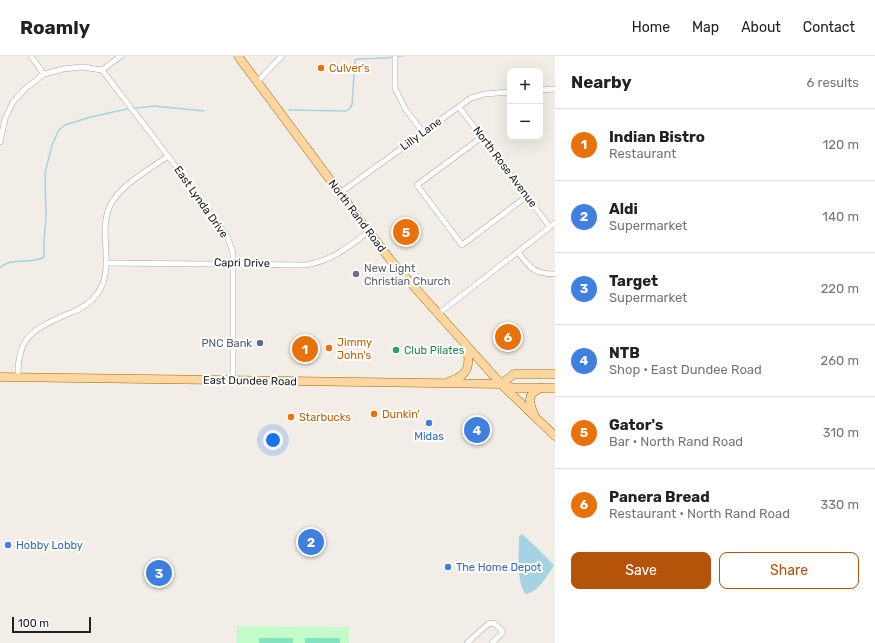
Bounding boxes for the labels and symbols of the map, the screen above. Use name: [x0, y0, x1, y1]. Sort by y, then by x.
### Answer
place label: Culver's: [329, 62, 370, 75]
marker: Culver's: [316, 63, 326, 73]
street label: Lilly Lane: [398, 115, 444, 153]
street label: North Rose Avenue: [470, 124, 540, 210]
street label: East Lynda Drive: [171, 163, 231, 241]
street label: North Rand Road: [326, 177, 388, 255]
pin: 5: [393, 217, 419, 247]
street label: Capri Drive: [214, 256, 270, 270]
place label: New Light Christian Church: [364, 262, 450, 288]
marker: New Light Christian Church: [351, 269, 361, 279]
pin: 6: [495, 322, 521, 352]
pin: 1: [292, 334, 318, 364]
place label: Jimmy John's: [337, 336, 372, 362]
place label: PNC Bank: [202, 337, 252, 350]
marker: PNC Bank: [255, 338, 265, 348]
marker: Jimmy John's: [324, 343, 334, 353]
place label: Club Pilates: [404, 344, 465, 357]
marker: Club Pilates: [391, 345, 401, 355]
street label: East Dundee Road: [203, 374, 297, 388]
place label: Dunkin': [382, 408, 420, 421]
marker: Dunkin': [369, 409, 379, 419]
place label: Starbucks: [299, 411, 351, 424]
marker: Starbucks: [286, 412, 296, 422]
pin: 4: [464, 415, 490, 445]
marker: Midas: [424, 418, 434, 428]
your location: [263, 430, 283, 450]
place label: Midas: [414, 430, 444, 443]
pin: 2: [298, 527, 324, 557]
place label: Hobby Lobby: [16, 539, 83, 552]
marker: Hobby Lobby: [3, 540, 13, 550]
pin: 3: [146, 558, 172, 588]
place label: The Home Depot: [456, 561, 542, 574]
marker: The Home Depot: [443, 562, 453, 572]
scale bar: [12, 615, 91, 634]

